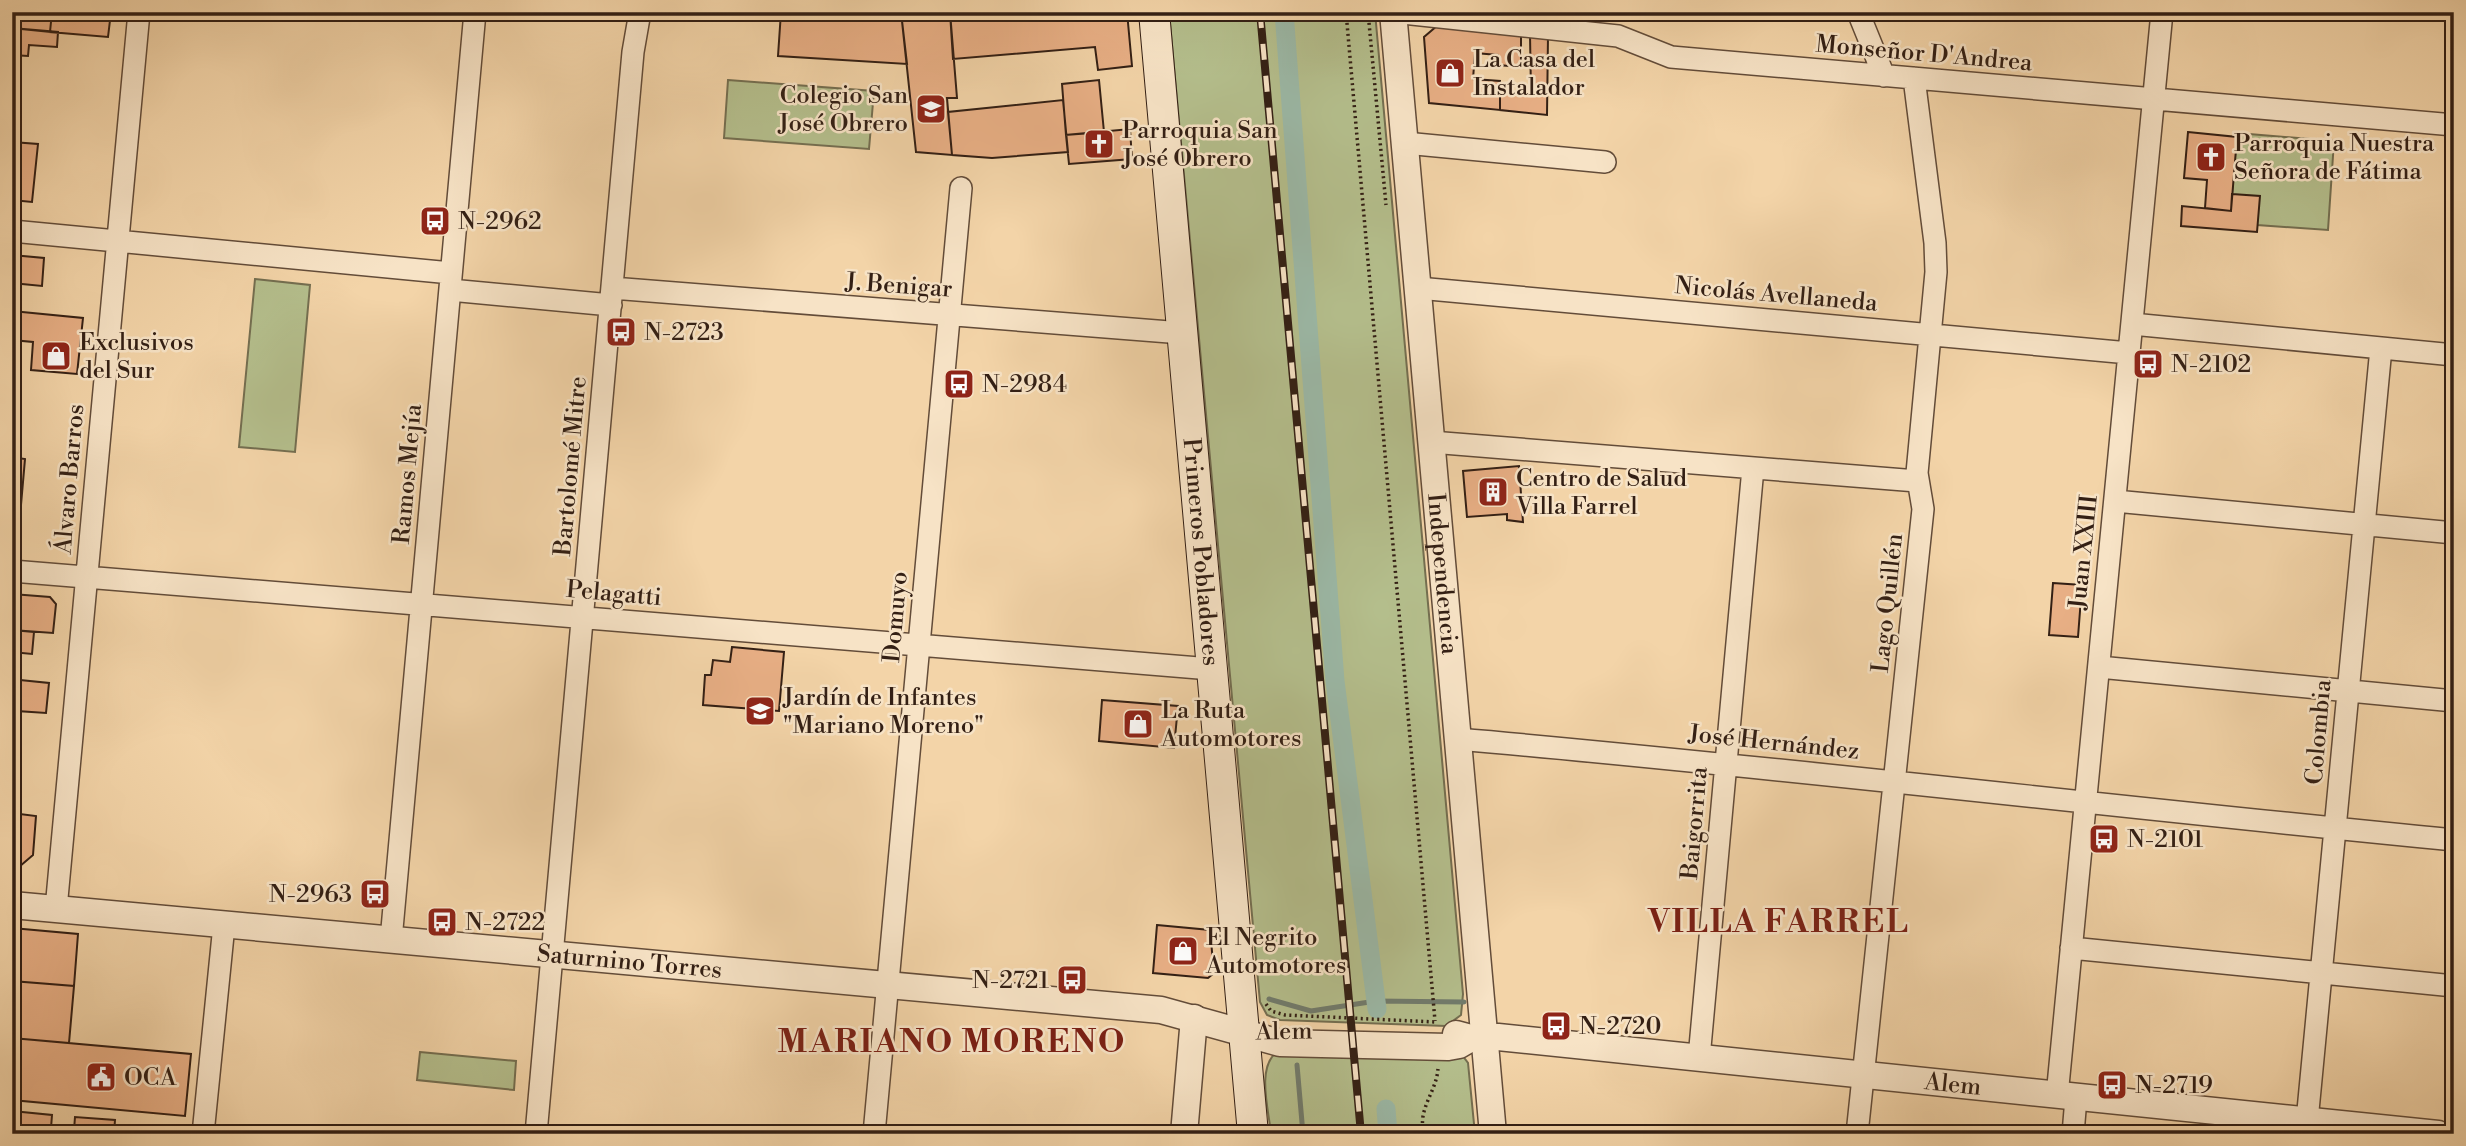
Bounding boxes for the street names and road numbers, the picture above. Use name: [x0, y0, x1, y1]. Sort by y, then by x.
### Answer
street label: Monseñor D'Andrea: [1814, 30, 2034, 78]
street label: J. Benigar: [843, 267, 953, 305]
street label: Nicolás Avellaneda: [1673, 271, 1880, 319]
street label: Bartolomé Mitre: [548, 375, 594, 558]
street label: Ramos Mejía: [387, 402, 429, 545]
street label: Álvaro Barros: [47, 403, 91, 556]
street label: Primeros Pobladores: [1176, 437, 1226, 667]
street label: Independencia: [1420, 492, 1464, 657]
street label: Juan XXIII: [2063, 493, 2105, 612]
street label: Lago Quillén: [1866, 532, 1910, 674]
street label: Domuyo: [877, 570, 915, 664]
street label: Pelagatti: [565, 575, 663, 613]
street label: Colombia: [2299, 677, 2339, 786]
street label: José Hernández: [1686, 719, 1861, 767]
street label: Baigorrita: [1675, 765, 1715, 882]
street label: Saturnino Torres: [535, 939, 723, 986]
street label: Alem: [1254, 1017, 1313, 1048]
street label: Alem: [1922, 1067, 1983, 1103]

